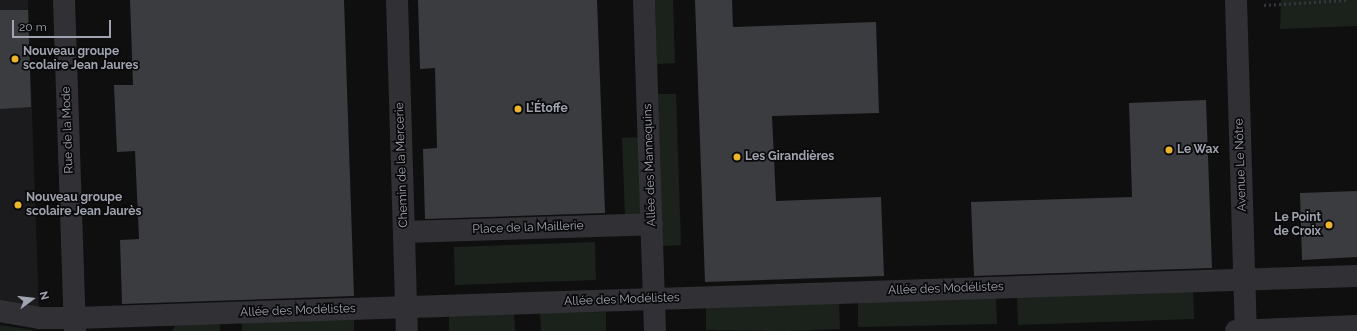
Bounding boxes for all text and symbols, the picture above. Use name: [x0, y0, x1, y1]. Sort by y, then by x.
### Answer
scale bar: [14, 12, 113, 38]
text: 20 m: [19, 20, 47, 34]
place label: Nouveau groupe scolaire Jean Jaures: [23, 45, 139, 73]
marker: Nouveau groupe scolaire Jean Jaures: [10, 54, 20, 64]
street label: Rue de la Mode: [59, 86, 77, 174]
street label: Chemin de la Mercerie: [393, 102, 411, 228]
place label: L’Étoffe: [526, 102, 568, 116]
street label: Allée des Mannequins: [641, 103, 659, 227]
marker: L’Étoffe: [513, 104, 523, 114]
street label: Avenue Le Nôtre: [1232, 118, 1250, 212]
place label: Le Wax: [1177, 143, 1219, 157]
marker: Le Wax: [1164, 145, 1174, 155]
place label: Les Girandières: [745, 150, 834, 164]
marker: Les Girandières: [732, 152, 742, 162]
place label: Nouveau groupe scolaire Jean Jaurès: [26, 191, 142, 219]
marker: Nouveau groupe scolaire Jean Jaurès: [13, 200, 23, 210]
place label: Le Point de Croix: [1274, 211, 1321, 239]
street label: Place de la Maillerie: [472, 219, 584, 237]
marker: Le Point de Croix: [1324, 220, 1334, 230]
north arrow: [12, 279, 52, 319]
street label: Allée des Modélistes: [888, 280, 1004, 298]
text: N: [37, 290, 51, 302]
street label: Allée des Modélistes: [564, 291, 680, 309]
street label: Allée des Modélistes: [240, 302, 356, 320]

